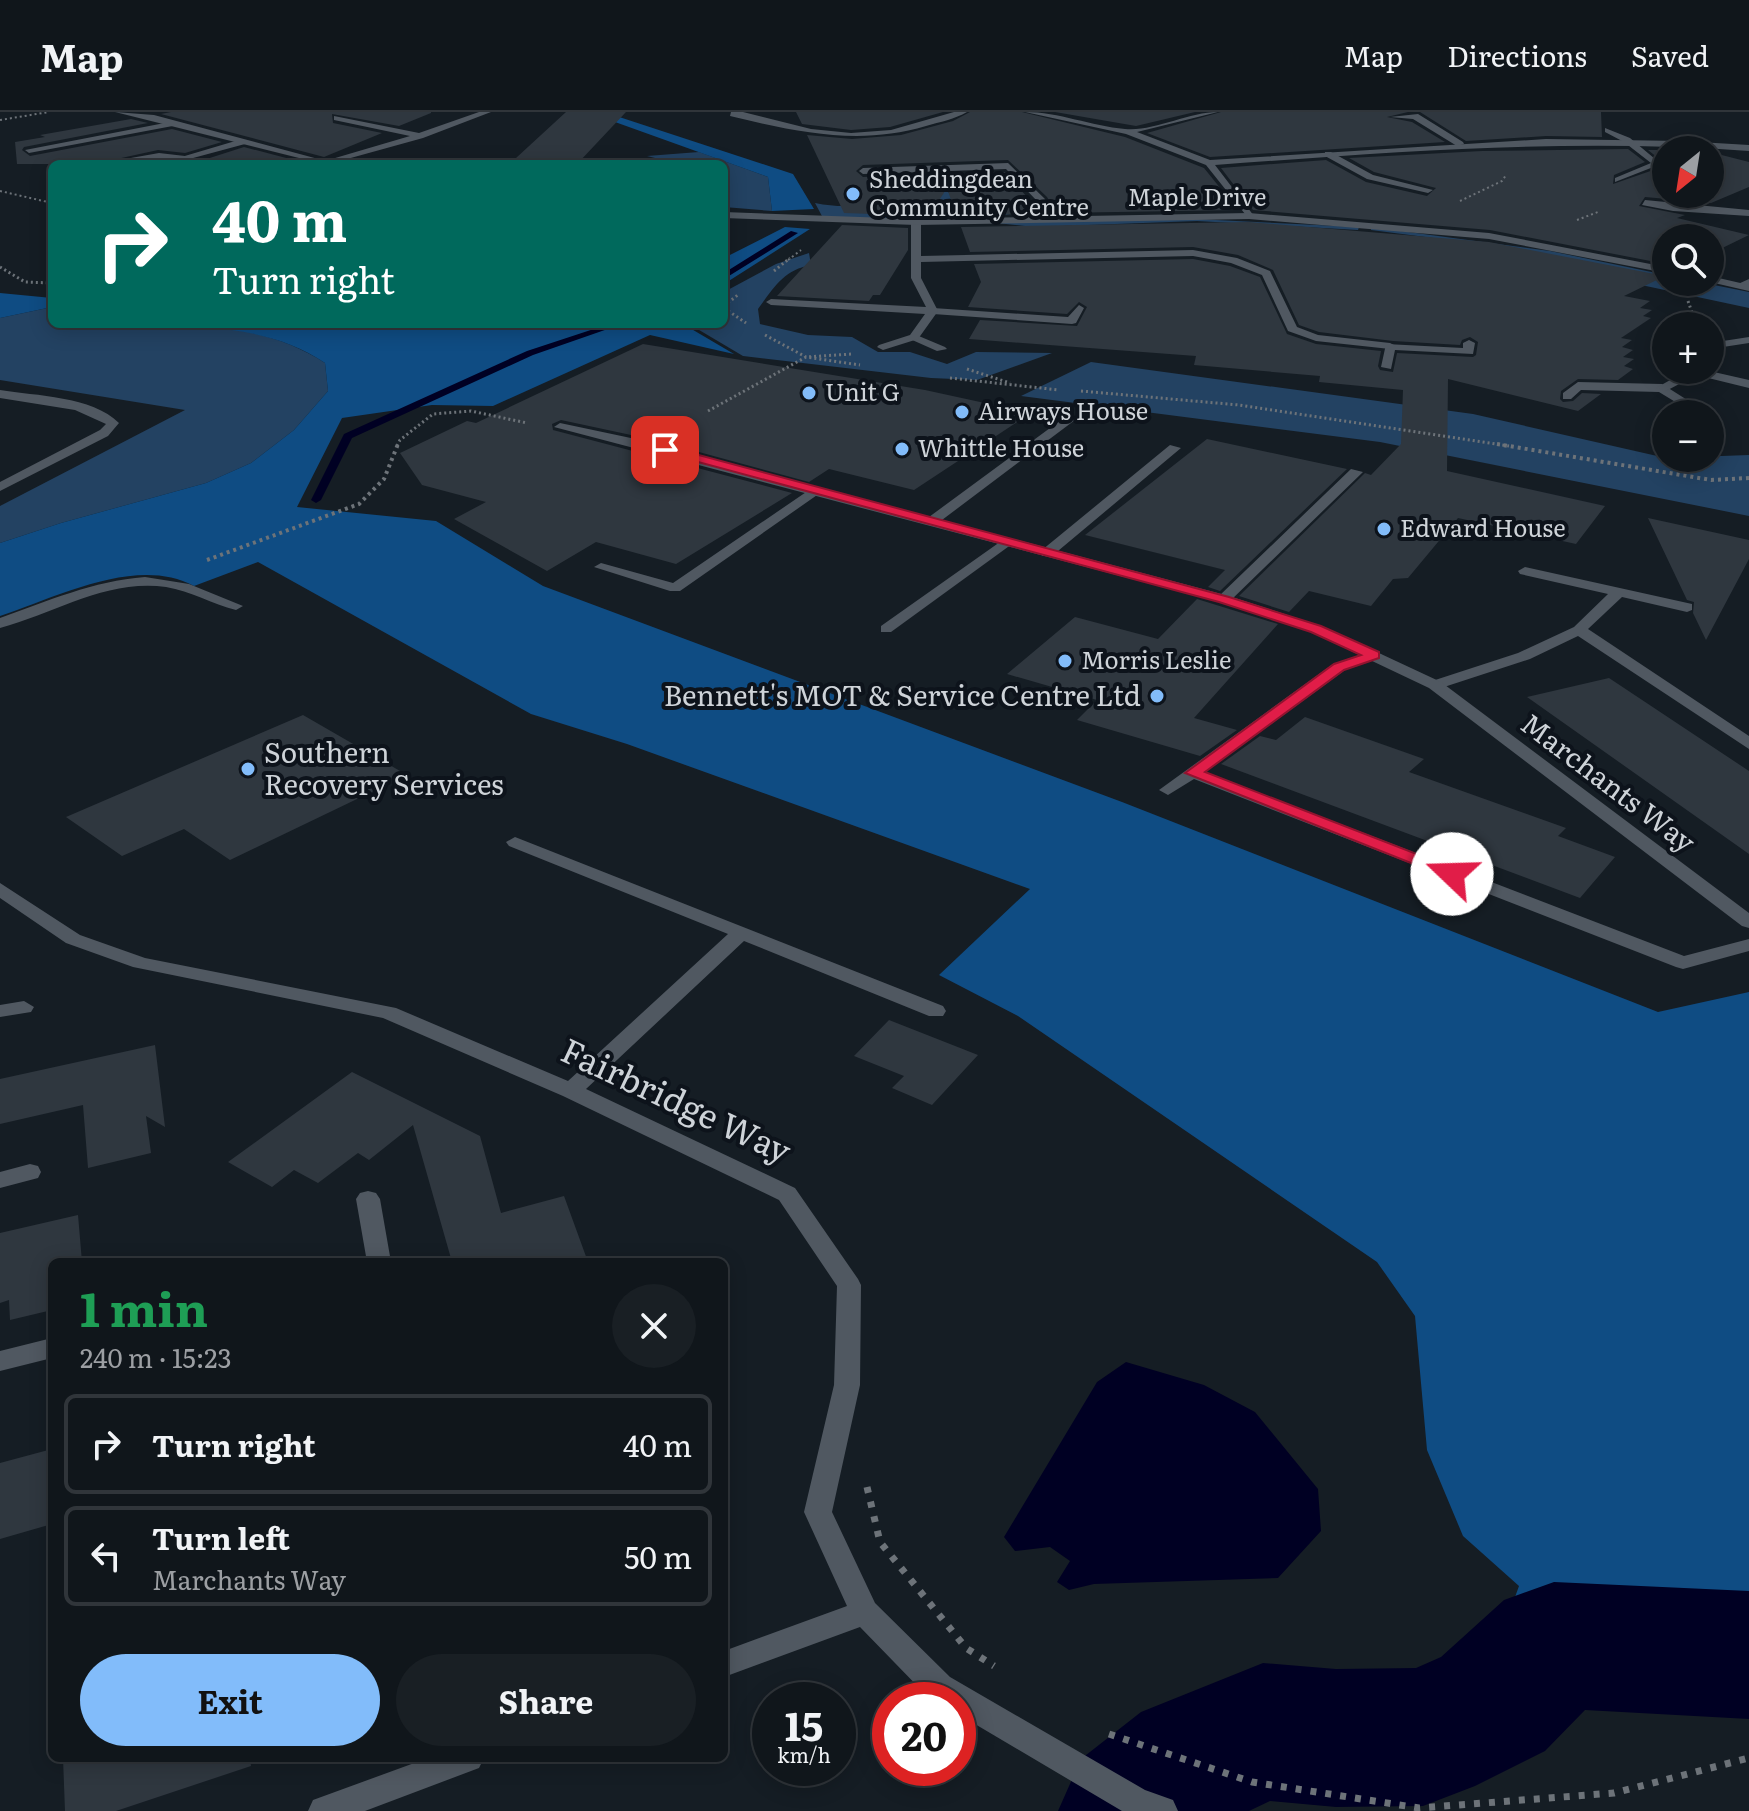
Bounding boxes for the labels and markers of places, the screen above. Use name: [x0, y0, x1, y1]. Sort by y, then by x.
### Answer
place label: Sheddingdean Community Centre: [869, 160, 1089, 223]
marker: Sheddingdean Community Centre: [844, 185, 862, 203]
place label: Unit G: [825, 373, 900, 408]
marker: Unit G: [800, 384, 818, 402]
place label: Airways House: [978, 392, 1148, 427]
marker: Airways House: [953, 403, 971, 421]
pin: [631, 416, 699, 484]
place label: Whittle House: [918, 429, 1084, 464]
marker: Whittle House: [893, 440, 911, 458]
place label: Edward House: [1400, 509, 1566, 544]
marker: Edward House: [1375, 520, 1393, 538]
place label: Morris Leslie: [1081, 641, 1231, 676]
marker: Morris Leslie: [1056, 652, 1074, 670]
place label: Bennett's MOT & Service Centre Ltd: [664, 673, 1141, 715]
marker: Bennett's MOT & Service Centre Ltd: [1148, 687, 1166, 705]
place label: Southern Recovery Services: [264, 730, 504, 804]
marker: Southern Recovery Services: [239, 760, 257, 778]

